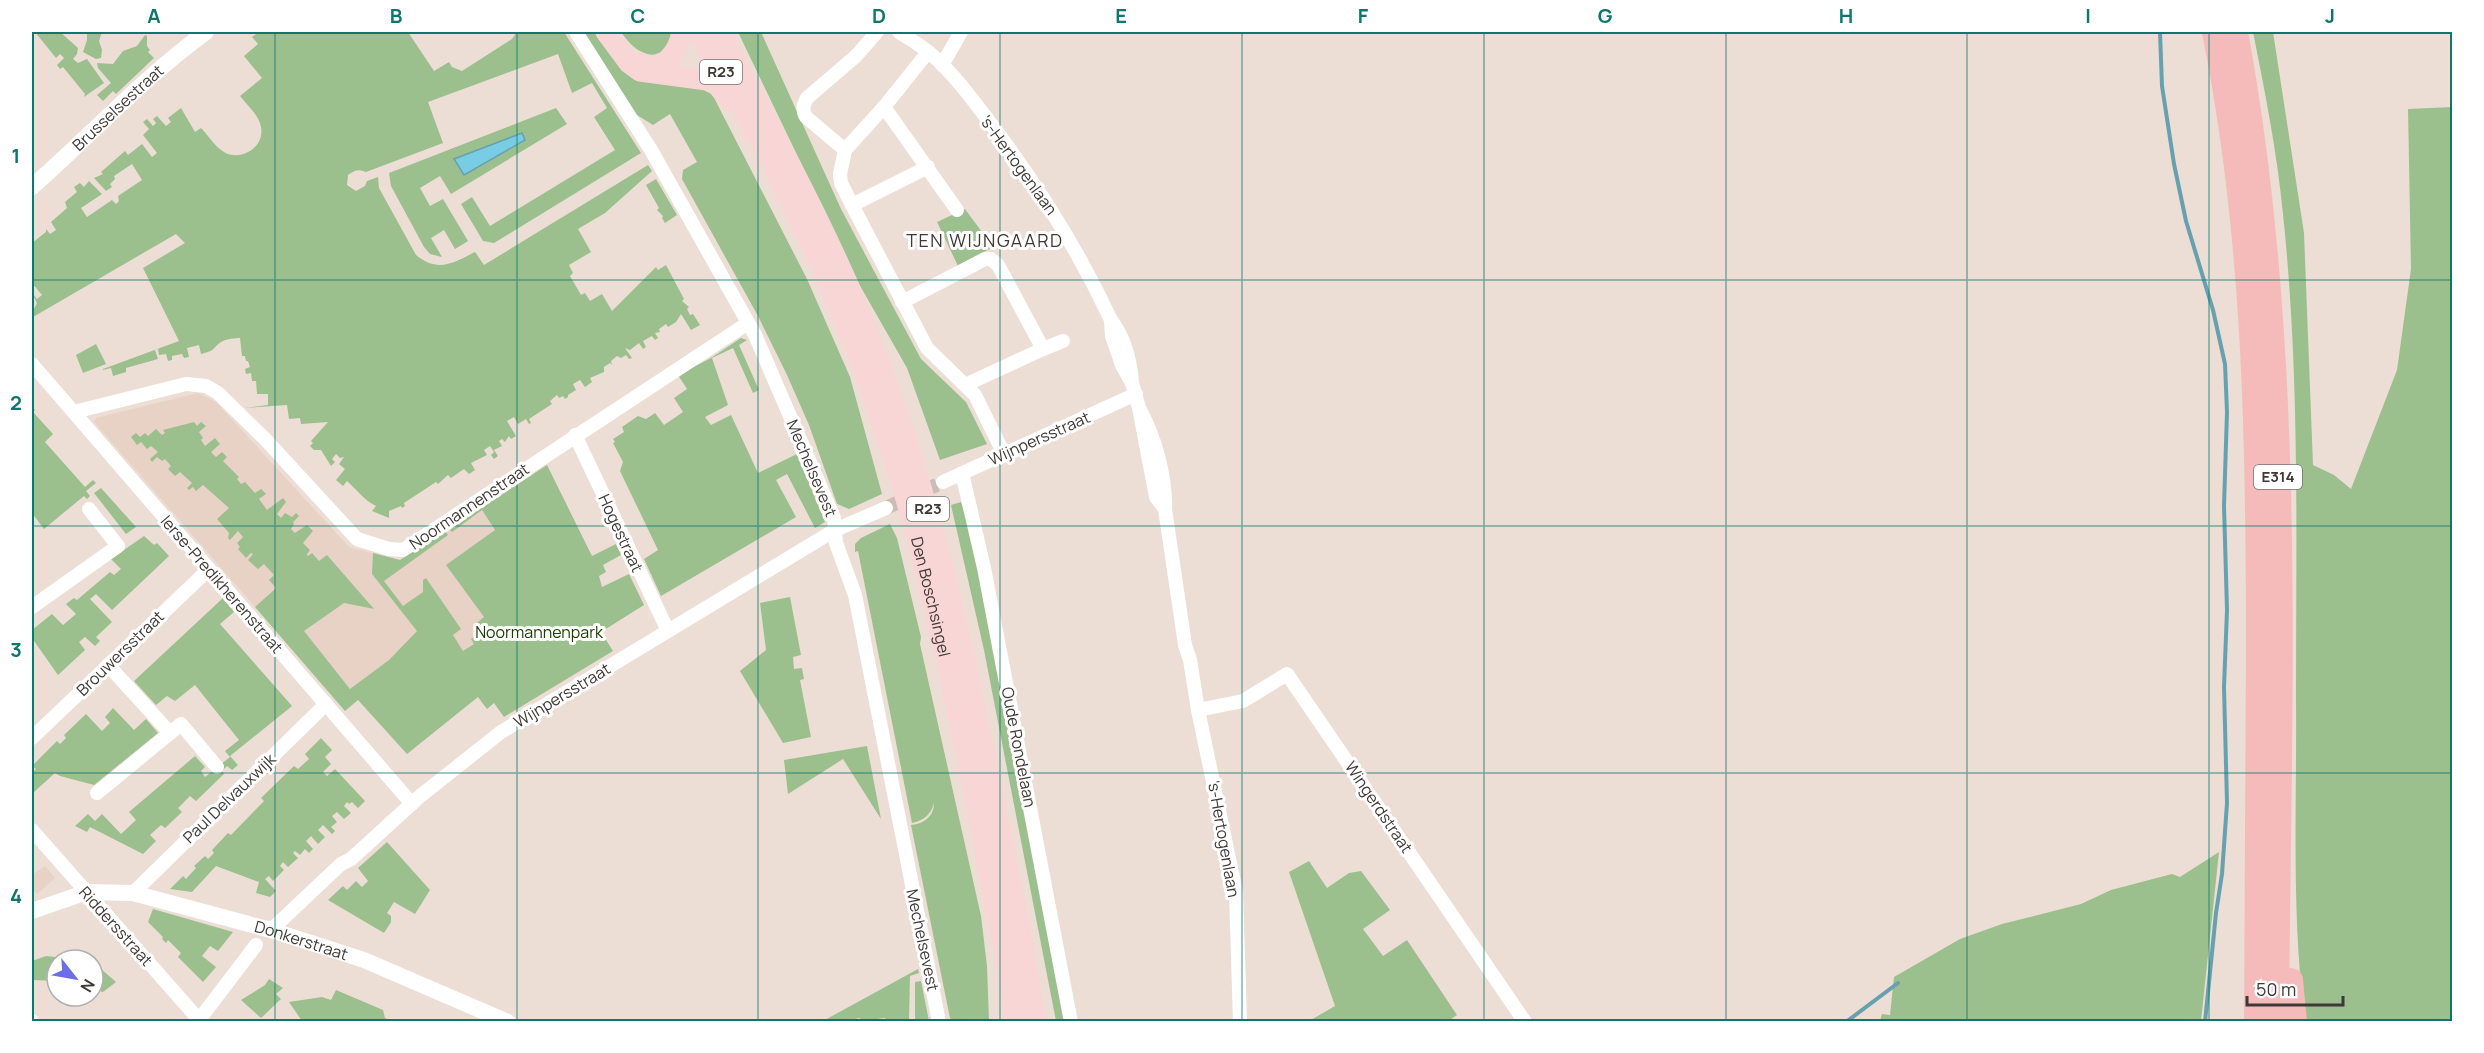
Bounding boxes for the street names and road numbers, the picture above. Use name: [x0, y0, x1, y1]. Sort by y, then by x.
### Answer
street label: Brusselsestraat: [67, 60, 168, 156]
road number: R23: [700, 60, 742, 84]
street label: 's-Hertogenlaan: [975, 111, 1063, 219]
street label: Wijnpersstraat: [985, 406, 1093, 470]
street label: Mechelsevest: [782, 416, 842, 520]
street label: Noormannenstraat: [405, 458, 533, 554]
road number: E314: [2254, 465, 2302, 489]
street label: Hogestraat: [593, 490, 649, 576]
road number: R23: [907, 497, 949, 521]
street label: Ierse-Predikherenstraat: [156, 510, 288, 658]
street label: Den Boschsingel: [906, 534, 956, 659]
street label: Brouwersstraat: [71, 605, 169, 701]
street label: Wijnpersstraat: [510, 657, 614, 733]
street label: Oude Rondelaan: [997, 685, 1041, 809]
street label: Paul Delvauxwijk: [178, 747, 281, 848]
street label: Wingerdstraat: [1340, 757, 1418, 857]
street label: 's-Hertogenlaan: [1203, 779, 1245, 899]
street label: Riddersstraat: [74, 881, 158, 971]
street label: Mechelsevest: [901, 887, 945, 993]
street label: Donkerstraat: [252, 915, 351, 965]

